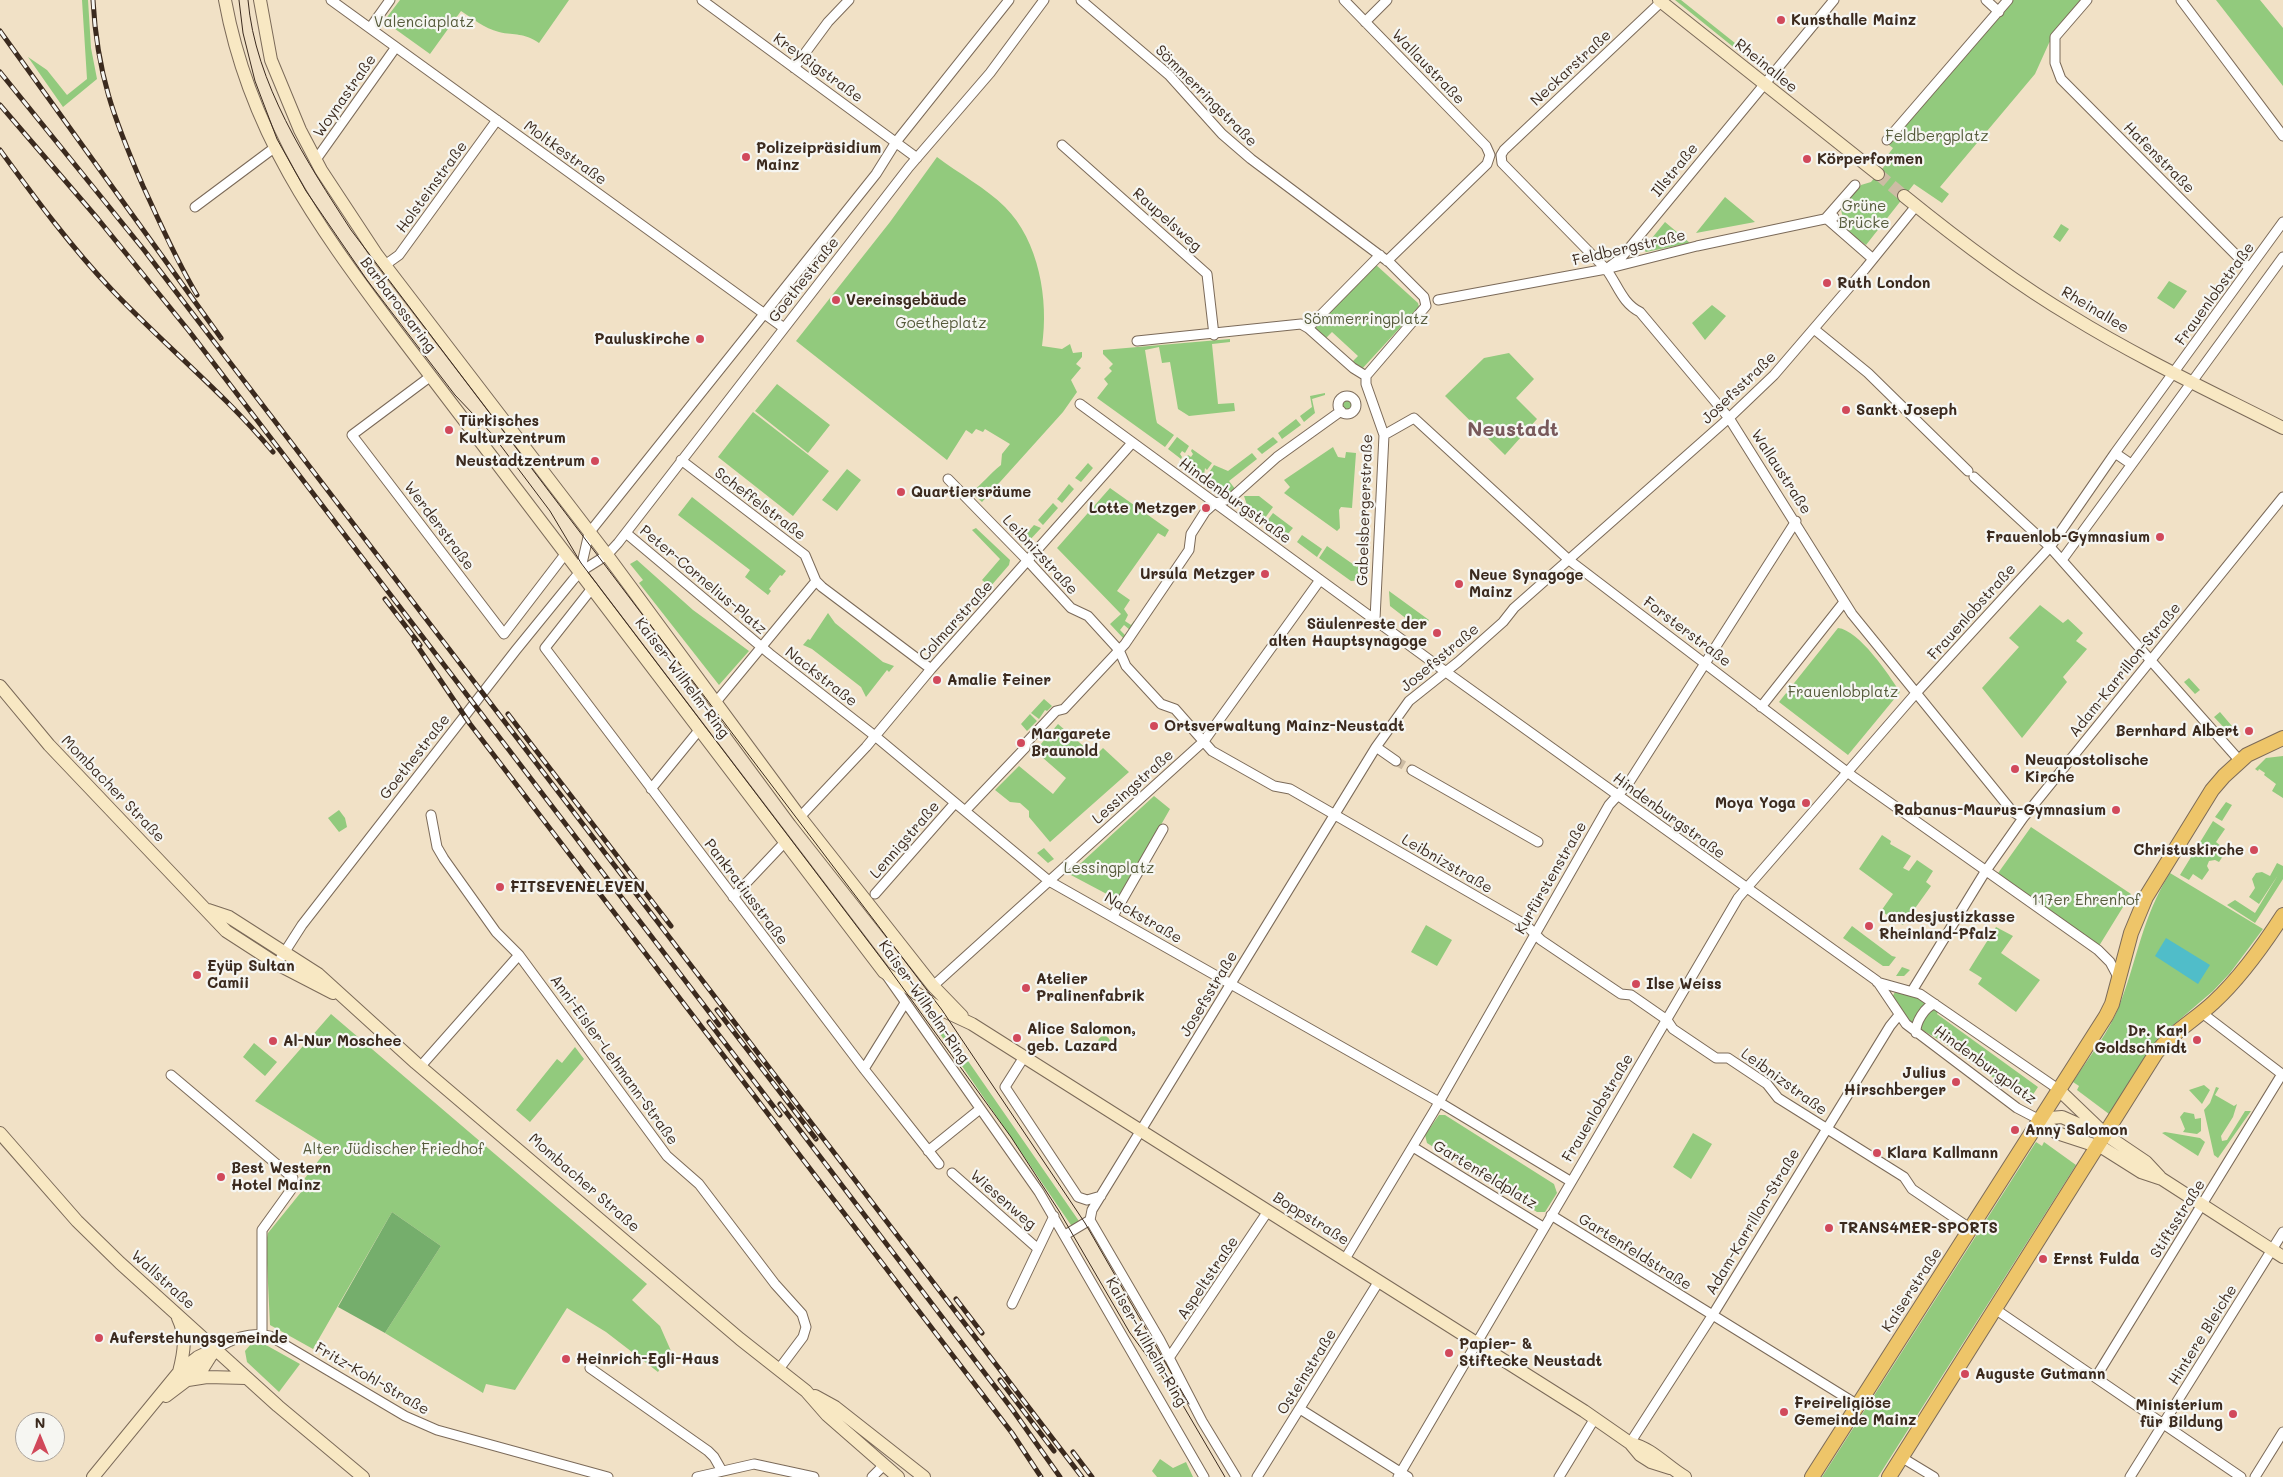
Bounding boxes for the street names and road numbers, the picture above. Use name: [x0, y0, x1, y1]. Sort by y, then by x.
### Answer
street label: Wallaustraße: [1388, 26, 1468, 108]
street label: Neckarstraße: [1527, 26, 1615, 110]
street label: Kreyßigstraße: [770, 30, 866, 106]
street label: Rheinallee: [1731, 35, 1801, 97]
street label: Sömmerringstraße: [1151, 41, 1261, 151]
street label: Woynastraße: [310, 51, 380, 141]
street label: Moltkestraße: [520, 117, 610, 189]
street label: Hafenstraße: [2120, 119, 2198, 197]
street label: Holsteinstraße: [393, 138, 471, 236]
street label: Illstraße: [1648, 140, 1702, 200]
street label: Raupelsweg: [1129, 184, 1205, 256]
street label: Feldbergstraße: [1571, 226, 1687, 270]
street label: Goethestraße: [765, 234, 843, 326]
street label: Frauenlobstraße: [2172, 239, 2258, 349]
street label: Barbarossaring: [356, 254, 440, 356]
street label: Rheinallee: [2058, 283, 2132, 337]
street label: Josefsstraße: [1698, 348, 1780, 428]
street label: Wallaustraße: [1747, 426, 1815, 518]
street label: Gabelsbergerstraße: [1353, 434, 1377, 586]
street label: Hindenburgstraße: [1175, 454, 1295, 548]
street label: Scheffelstraße: [711, 464, 809, 544]
street label: Werderstraße: [400, 478, 478, 574]
street label: Leibnizstraße: [999, 512, 1081, 598]
street label: Peter-Cornelius-Platz: [636, 522, 770, 638]
street label: Frauenlobstraße: [1924, 560, 2020, 664]
street label: Colmarstraße: [915, 577, 997, 665]
street label: Forsterstraße: [1640, 593, 1734, 671]
street label: Adam-Karrillon-Straße: [2065, 599, 2185, 741]
street label: Kaiser-Wilhelm-Ring: [631, 614, 733, 742]
street label: Josefsstraße: [1397, 620, 1483, 696]
street label: Nackstraße: [781, 643, 861, 711]
street label: Goethestraße: [376, 711, 454, 803]
street label: Mombacher Straße: [57, 732, 169, 846]
street label: Lessingstraße: [1089, 746, 1177, 828]
street label: Hindenburgstraße: [1609, 769, 1729, 863]
street label: Lennigstraße: [867, 798, 943, 882]
street label: Kurfürstenstraße: [1511, 818, 1591, 938]
street label: Leibnizstraße: [1398, 831, 1496, 897]
street label: Pankratiusstraße: [700, 836, 792, 948]
street label: Nackstraße: [1101, 889, 1185, 947]
street label: Kaiser-Wilhelm-Ring: [875, 937, 973, 1067]
street label: Josefsstraße: [1176, 948, 1242, 1040]
street label: Anni-Eisler-Lehmann-Straße: [546, 971, 682, 1149]
street label: Hindenburgplatz: [1930, 1022, 2040, 1108]
street label: Leibnizstraße: [1737, 1045, 1831, 1119]
street label: Frauenlobstraße: [1559, 1051, 1637, 1165]
street label: Mombacher Straße: [525, 1130, 643, 1236]
street label: Gartenfeldplatz: [1430, 1137, 1540, 1213]
street label: Adam-Karrillon-Straße: [1702, 1146, 1804, 1298]
street label: Wiesenweg: [966, 1166, 1040, 1234]
street label: Stiftsstraße: [2147, 1177, 2209, 1261]
street label: Boppstraße: [1270, 1189, 1352, 1249]
street label: Gartenfeldstraße: [1575, 1210, 1695, 1294]
street label: Aspeltstraße: [1174, 1233, 1242, 1323]
street label: Kaiserstraße: [1878, 1245, 1946, 1335]
street label: Wallstraße: [127, 1247, 199, 1313]
street label: Kaiser-Wilhelm-Ring: [1102, 1274, 1190, 1410]
street label: Hintere Bleiche: [2165, 1282, 2241, 1388]
street label: Osteinstraße: [1274, 1326, 1340, 1418]
street label: Fritz-Kohl-Straße: [312, 1339, 432, 1419]

